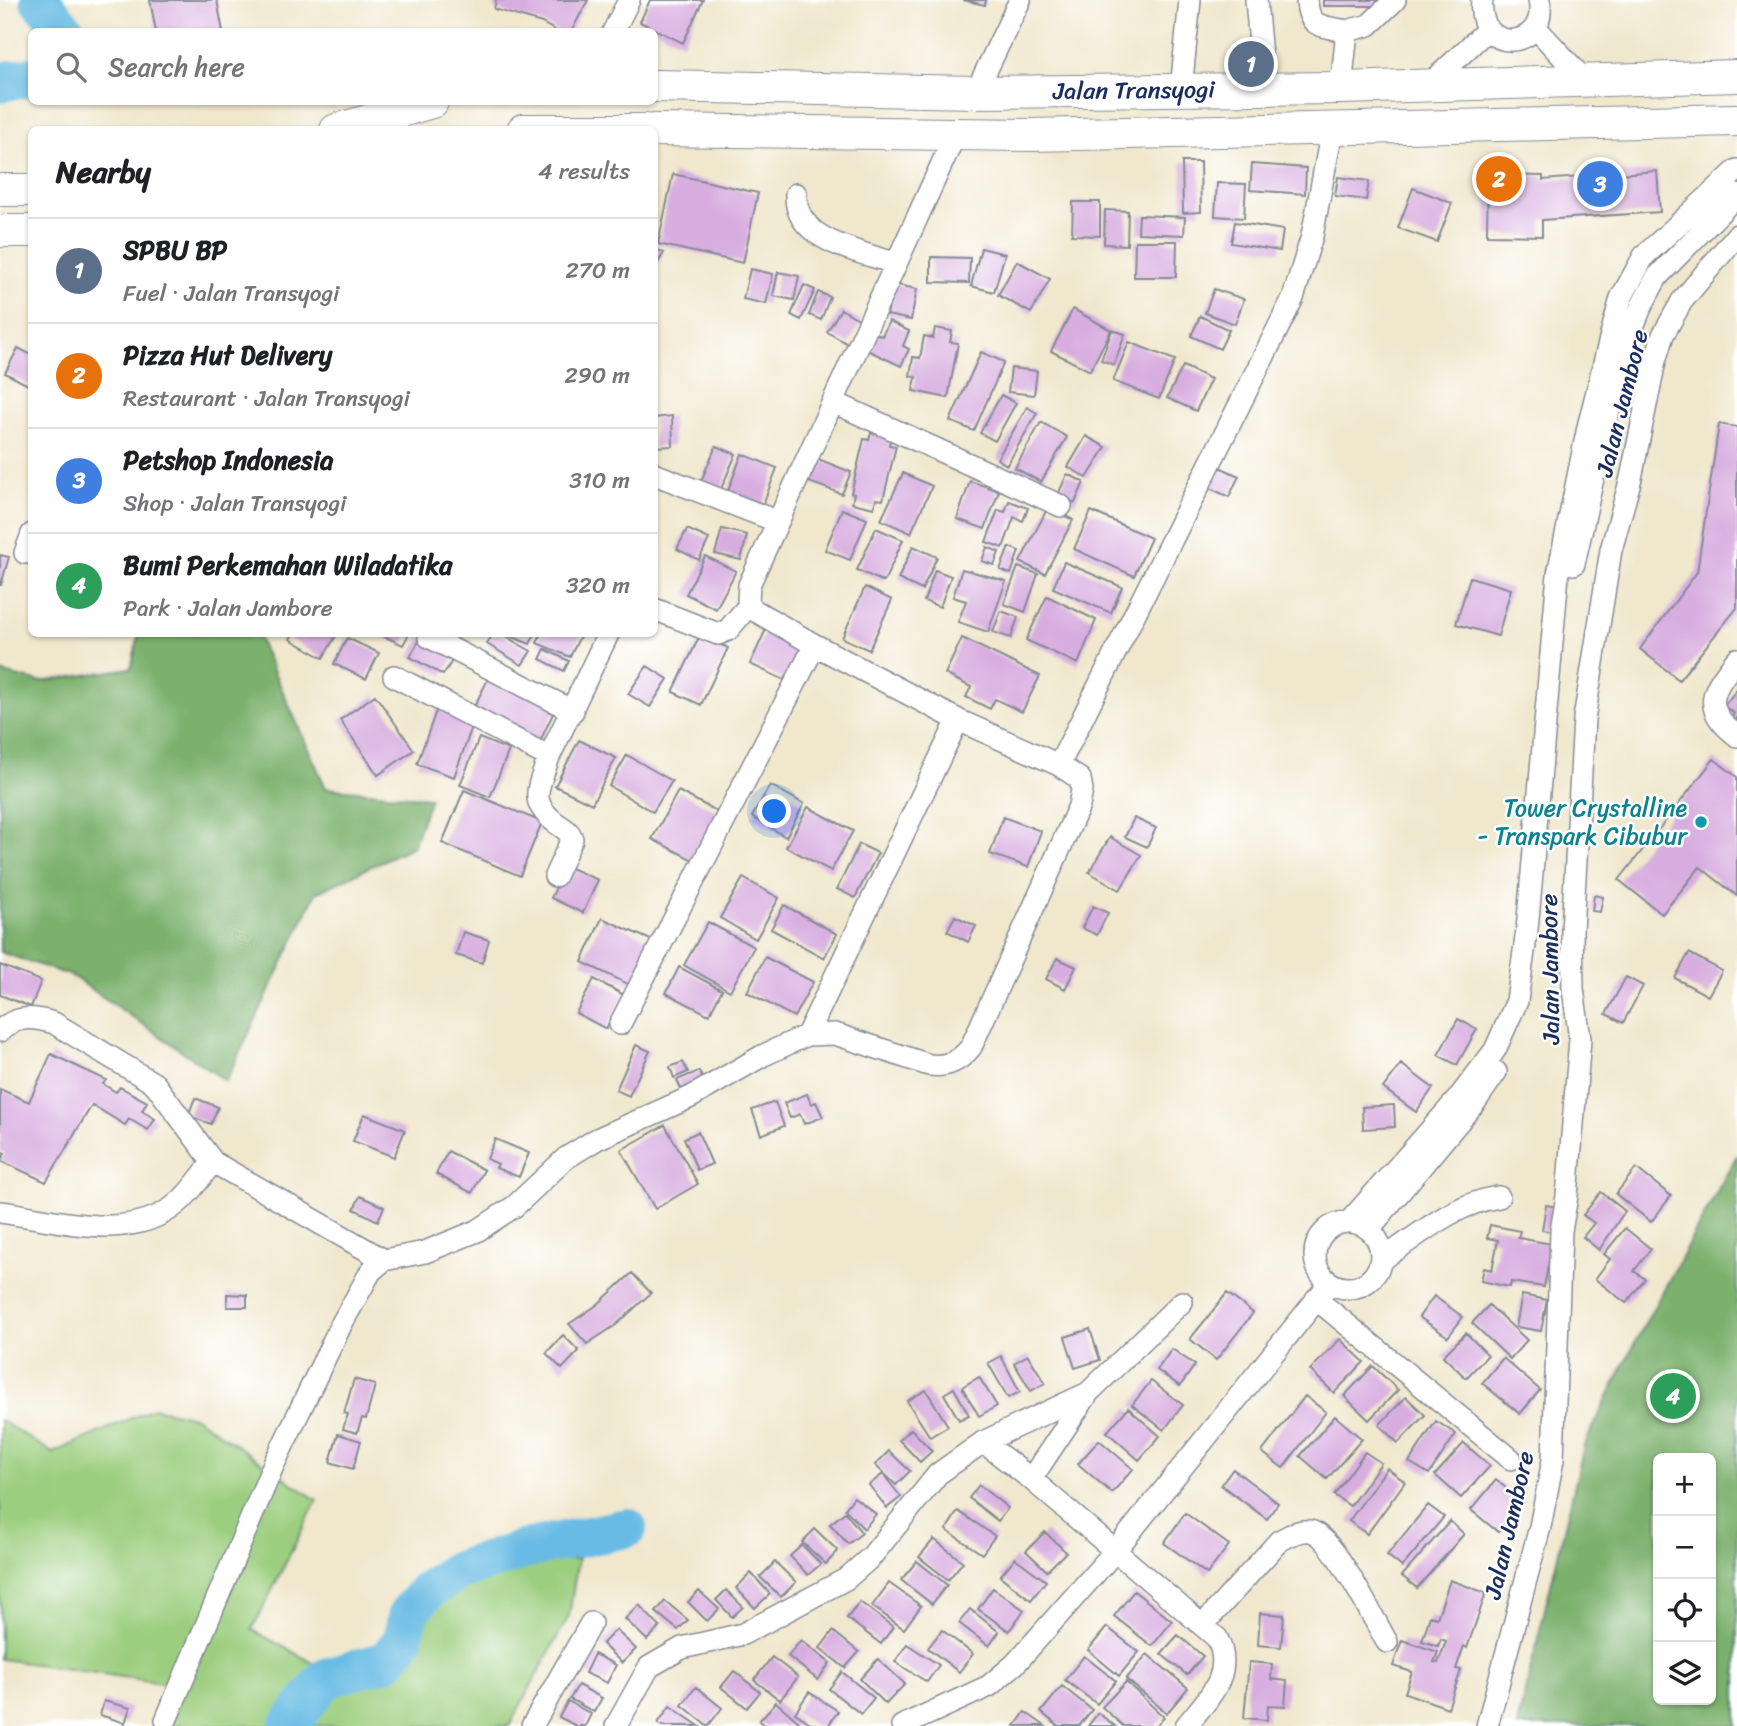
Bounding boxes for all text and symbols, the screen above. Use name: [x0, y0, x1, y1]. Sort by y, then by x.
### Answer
search box: [28, 28, 658, 105]
pin: 1: [1228, 38, 1274, 90]
text: Search here: [108, 44, 245, 90]
icon: search: [52, 48, 90, 86]
street label: Jalan Transyogi: [1052, 68, 1216, 112]
text: Nearby: [56, 145, 151, 199]
text: 4 results: [538, 151, 630, 192]
pin: 2: [1476, 153, 1522, 205]
pin: 3: [1577, 158, 1623, 210]
text: SPBU BP: [123, 227, 227, 273]
text: 1: [74, 250, 84, 291]
text: 270 m: [565, 250, 630, 291]
text: Fuel · Jalan Transyogi: [123, 273, 339, 314]
street label: Jalan Jambore: [1583, 325, 1661, 482]
text: Pizza Hut Delivery: [123, 332, 332, 378]
text: 2: [72, 355, 86, 396]
text: 290 m: [564, 355, 630, 396]
text: Restaurant · Jalan Transyogi: [123, 378, 410, 419]
text: Petshop Indonesia: [123, 437, 333, 483]
text: 3: [73, 460, 85, 501]
text: 310 m: [569, 460, 630, 501]
text: Shop · Jalan Transyogi: [123, 483, 346, 524]
text: Bumi Perkemahan Wiladatika: [123, 542, 452, 588]
text: 4: [72, 565, 86, 606]
text: 320 m: [566, 565, 630, 606]
text: Park · Jalan Jambore: [123, 588, 333, 629]
place label: Tower Crystalline - Transpark Cibubur: [1477, 787, 1688, 857]
your location: [757, 794, 791, 828]
marker: Tower Crystalline - Transpark Cibubur: [1693, 814, 1709, 830]
street label: Jalan Jambore: [1528, 893, 1572, 1046]
pin: 4: [1650, 1370, 1696, 1422]
street label: Jalan Jambore: [1471, 1447, 1546, 1604]
map controls: [1653, 1453, 1716, 1705]
button: +: [1653, 1453, 1716, 1516]
button: −: [1653, 1516, 1716, 1579]
button: locate: [1653, 1579, 1716, 1642]
button: layers: [1653, 1642, 1716, 1705]

